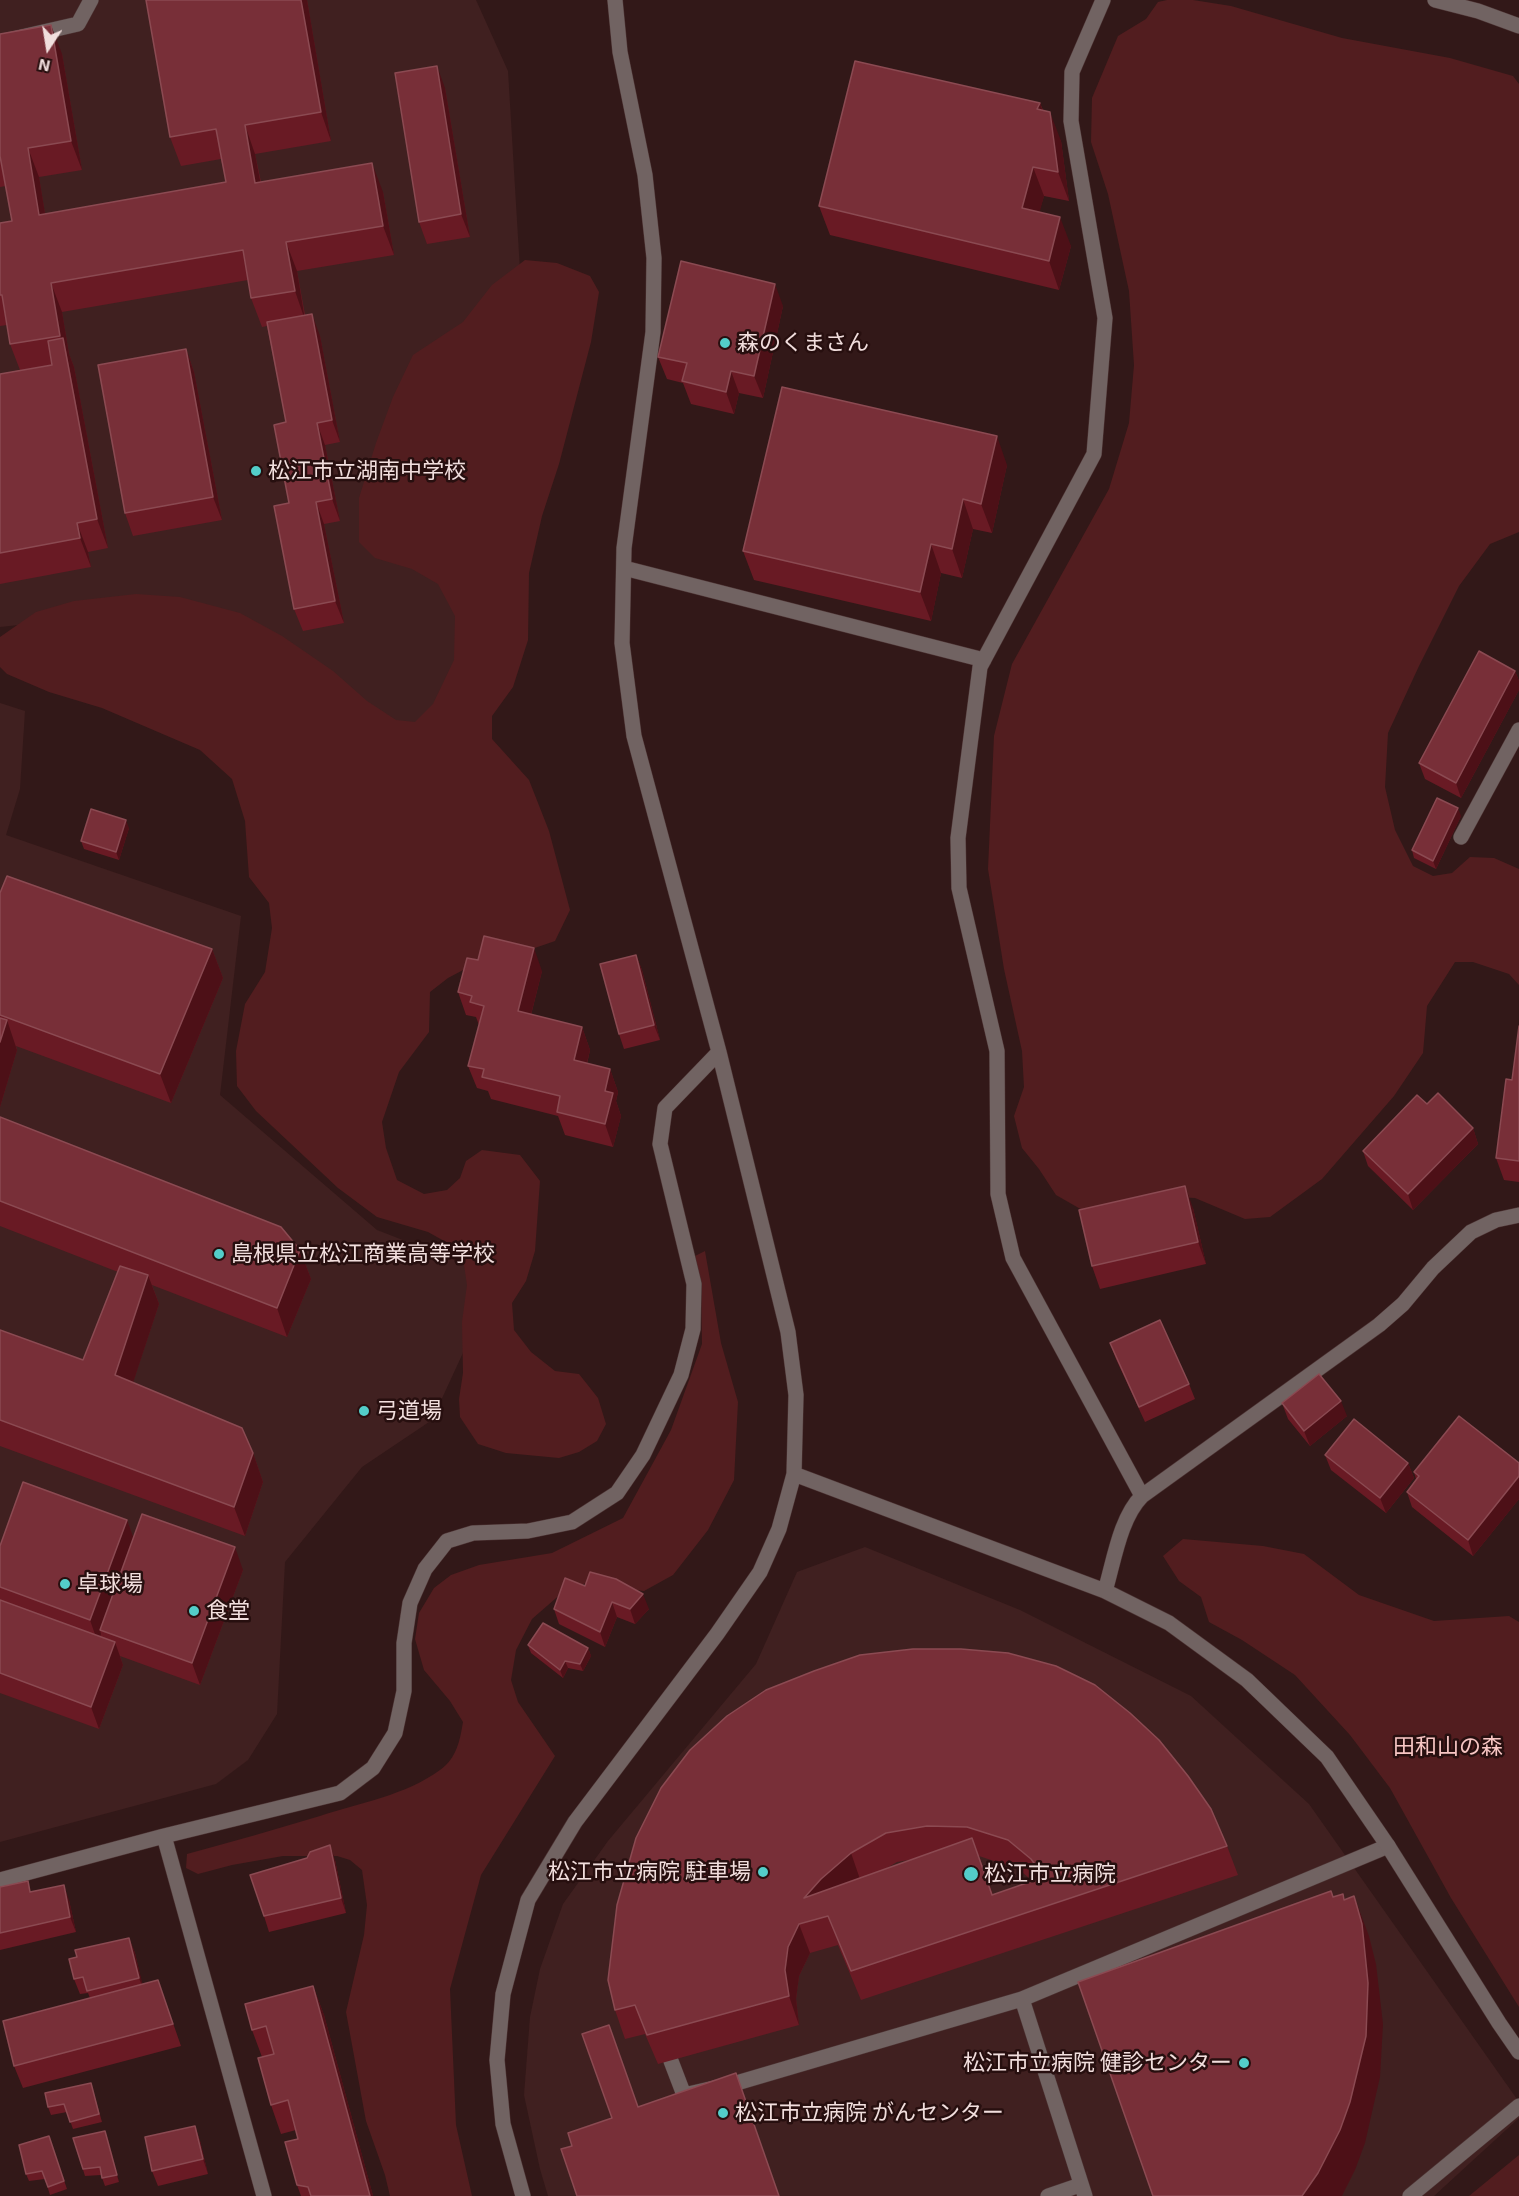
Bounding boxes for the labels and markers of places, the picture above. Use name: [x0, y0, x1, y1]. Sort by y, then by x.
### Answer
place label: 森のくまさん: [737, 330, 869, 356]
marker: 森のくまさん: [718, 336, 732, 350]
place label: 松江市立湖南中学校: [268, 458, 466, 484]
marker: 松江市立湖南中学校: [249, 464, 263, 478]
place label: 島根県立松江商業高等学校: [231, 1241, 495, 1267]
marker: 島根県立松江商業高等学校: [212, 1247, 226, 1261]
place label: 弓道場: [376, 1398, 442, 1424]
marker: 弓道場: [357, 1404, 371, 1418]
place label: 卓球場: [77, 1571, 143, 1597]
marker: 卓球場: [58, 1577, 72, 1591]
place label: 食堂: [206, 1598, 250, 1624]
marker: 食堂: [187, 1604, 201, 1618]
place label: 松江市立病院 駐車場: [548, 1859, 751, 1885]
place label: 松江市立病院: [984, 1861, 1116, 1887]
marker: 松江市立病院 駐車場: [756, 1865, 770, 1879]
marker: 松江市立病院: [962, 1865, 980, 1883]
place label: 松江市立病院 健診センター: [963, 2050, 1232, 2076]
marker: 松江市立病院 健診センター: [1237, 2056, 1251, 2070]
place label: 松江市立病院 がんセンター: [735, 2100, 1004, 2126]
marker: 松江市立病院 がんセンター: [716, 2106, 730, 2120]

